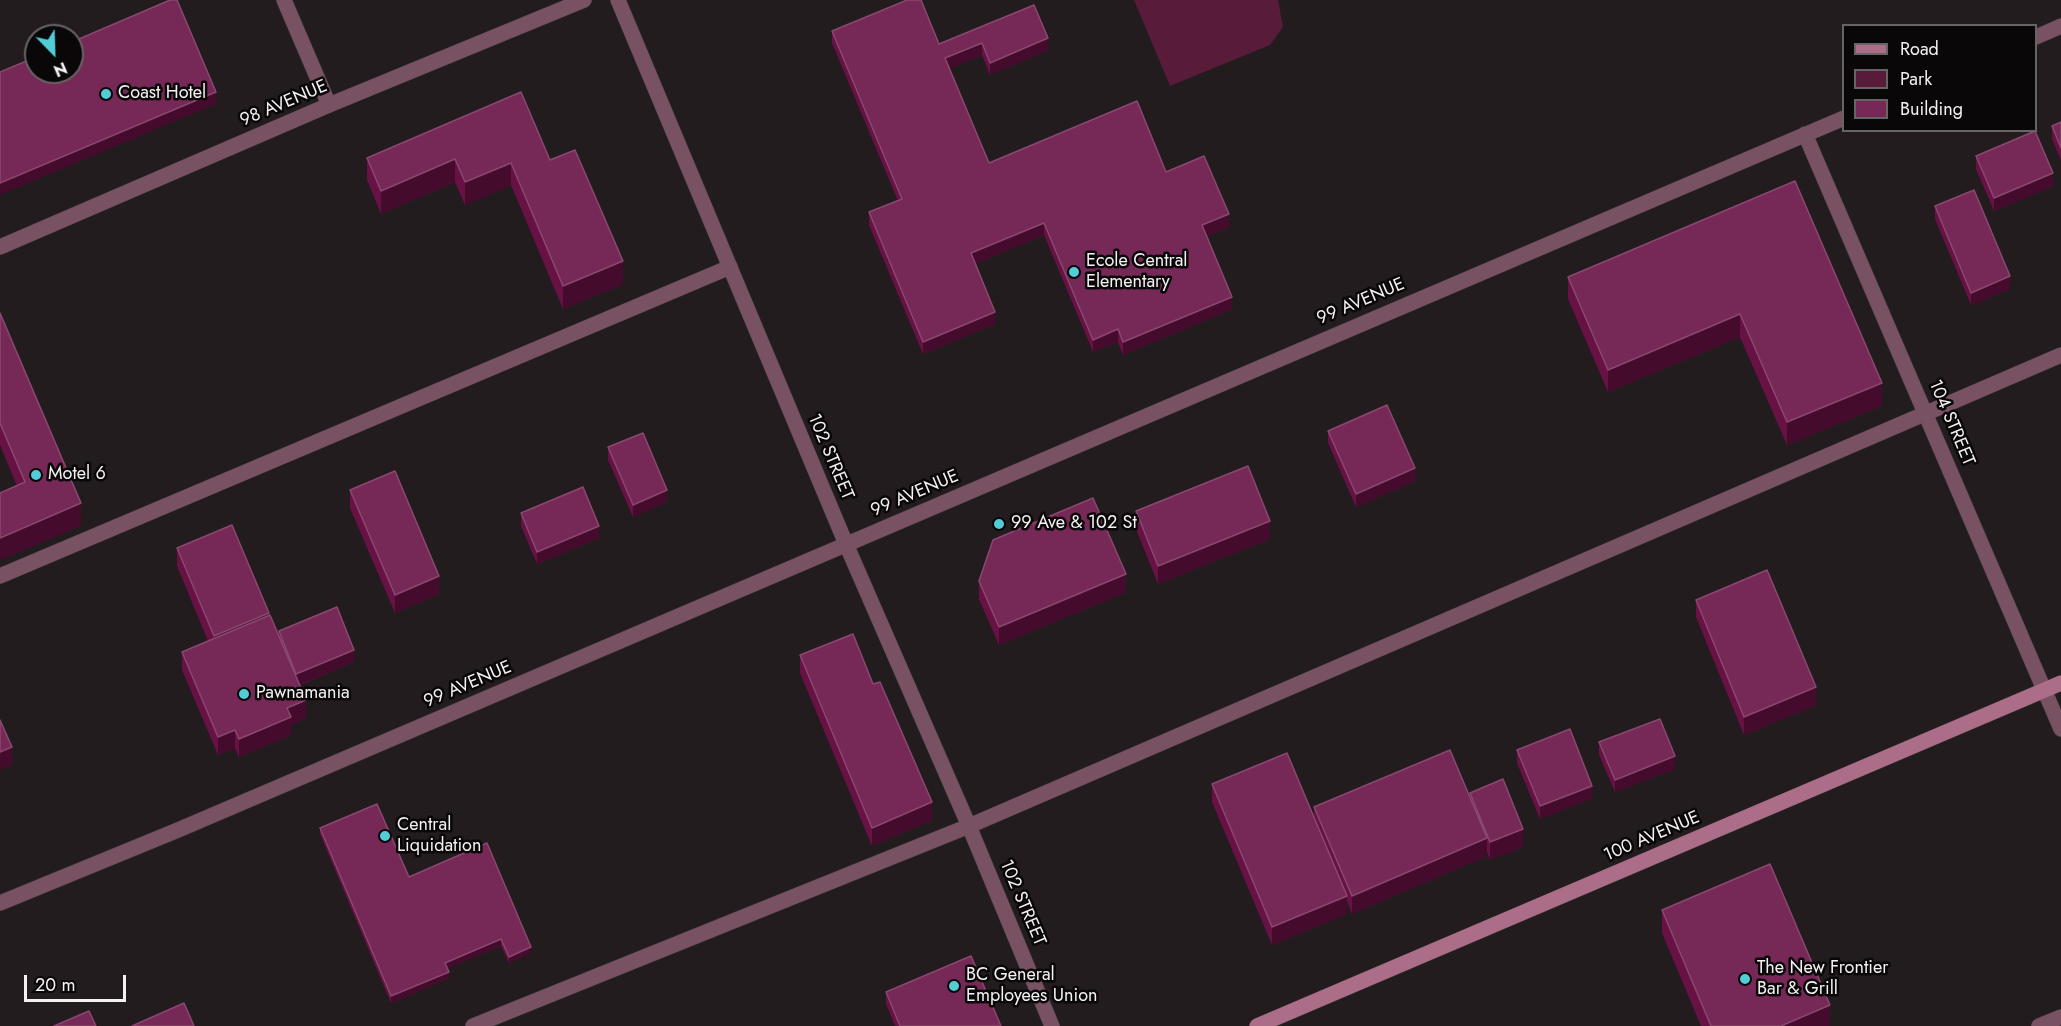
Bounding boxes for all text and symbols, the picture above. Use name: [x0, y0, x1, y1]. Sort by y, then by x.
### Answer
north arrow: [24, 24, 84, 84]
legend: [1842, 24, 2037, 132]
text: Road: [1900, 36, 1939, 62]
text: N: [50, 56, 71, 82]
text: Park: [1900, 66, 1932, 92]
street label: 98 AVENUE: [237, 76, 331, 132]
place label: Coast Hotel: [118, 83, 206, 105]
marker: Coast Hotel: [99, 87, 113, 101]
text: Building: [1900, 96, 1963, 122]
place label: Ecole Central Elementary: [1086, 251, 1187, 294]
marker: Ecole Central Elementary: [1067, 265, 1081, 279]
street label: 99 AVENUE: [1314, 274, 1408, 330]
street label: 104 STREET: [1923, 377, 1979, 469]
street label: 102 STREET: [802, 411, 858, 503]
place label: Motel 6: [48, 464, 106, 486]
street label: 99 AVENUE: [868, 466, 962, 522]
marker: Motel 6: [29, 468, 43, 482]
place label: 99 Ave & 102 St: [1011, 513, 1137, 535]
marker: 99 Ave & 102 St: [992, 517, 1006, 531]
street label: 99 AVENUE: [421, 657, 515, 713]
place label: Pawnamania: [256, 683, 350, 705]
marker: Pawnamania: [237, 687, 251, 701]
street label: 100 AVENUE: [1601, 807, 1703, 867]
place label: Central Liquidation: [397, 815, 481, 858]
marker: Central Liquidation: [378, 829, 392, 843]
street label: 102 STREET: [994, 857, 1050, 949]
place label: The New Frontier Bar & Grill: [1757, 958, 1888, 1000]
scale bar: [27, 963, 129, 1001]
place label: BC General Employees Union: [966, 965, 1097, 1008]
text: 20 m: [35, 972, 75, 998]
marker: The New Frontier Bar & Grill: [1738, 972, 1752, 986]
marker: BC General Employees Union: [947, 979, 961, 993]

